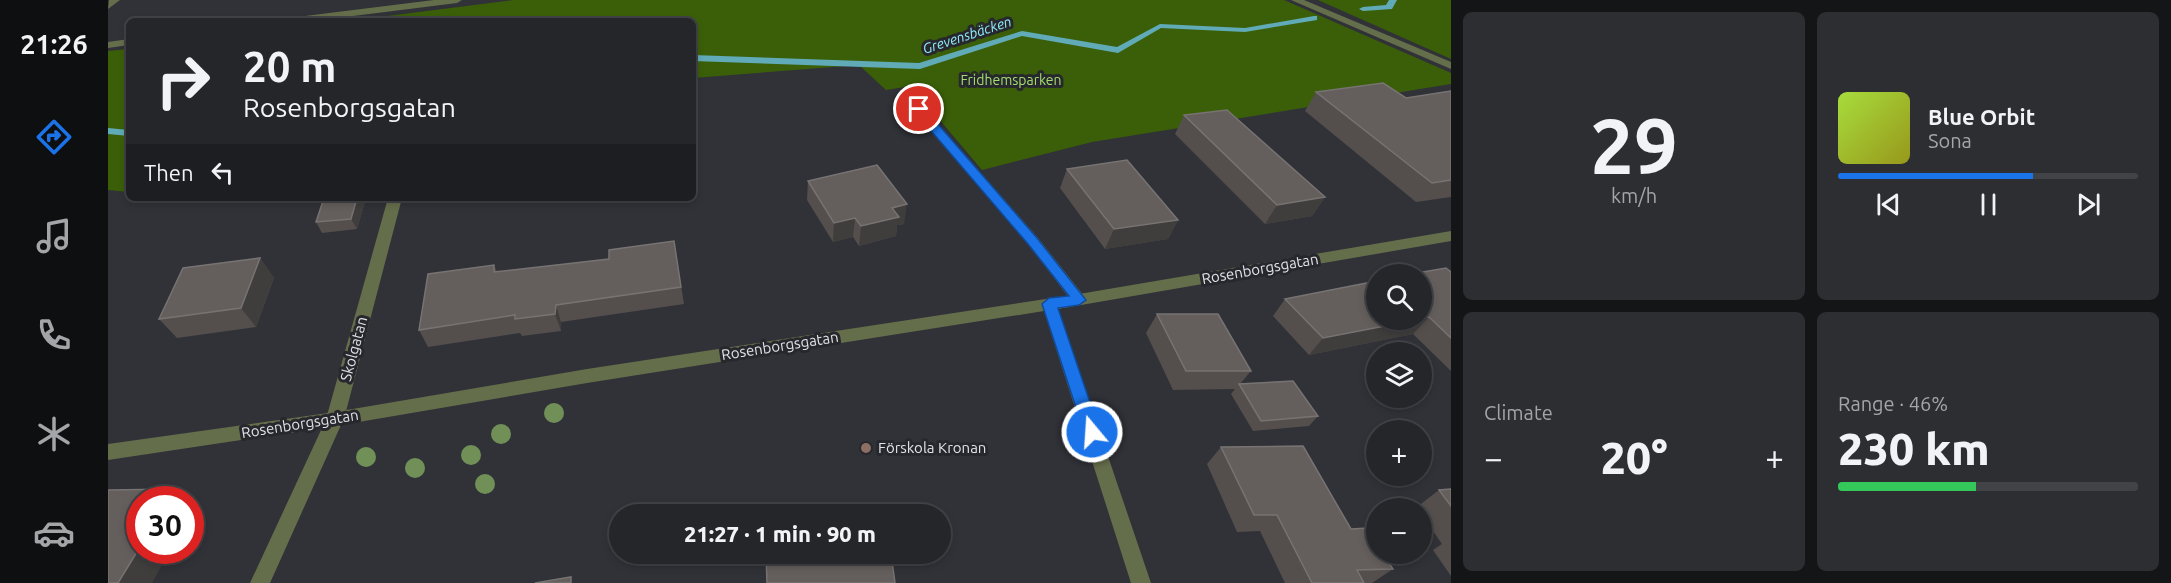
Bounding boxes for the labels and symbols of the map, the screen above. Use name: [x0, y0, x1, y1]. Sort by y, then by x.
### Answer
water label: Grevensbäcken: [921, 13, 1013, 57]
park label: Fridhemsparken: [960, 72, 1062, 88]
pin: [893, 83, 944, 134]
street label: Rosenborgsgatan: [1200, 250, 1320, 287]
street label: Skolgatan: [337, 315, 370, 383]
street label: Rosenborgsgatan: [720, 328, 840, 363]
position arrow: [1060, 400, 1124, 464]
street label: Rosenborgsgatan: [240, 406, 360, 441]
place label: Förskola Kronan: [878, 439, 986, 456]
marker: Förskola Kronan: [859, 441, 873, 455]
speed limit sign: 30: [126, 486, 204, 564]

